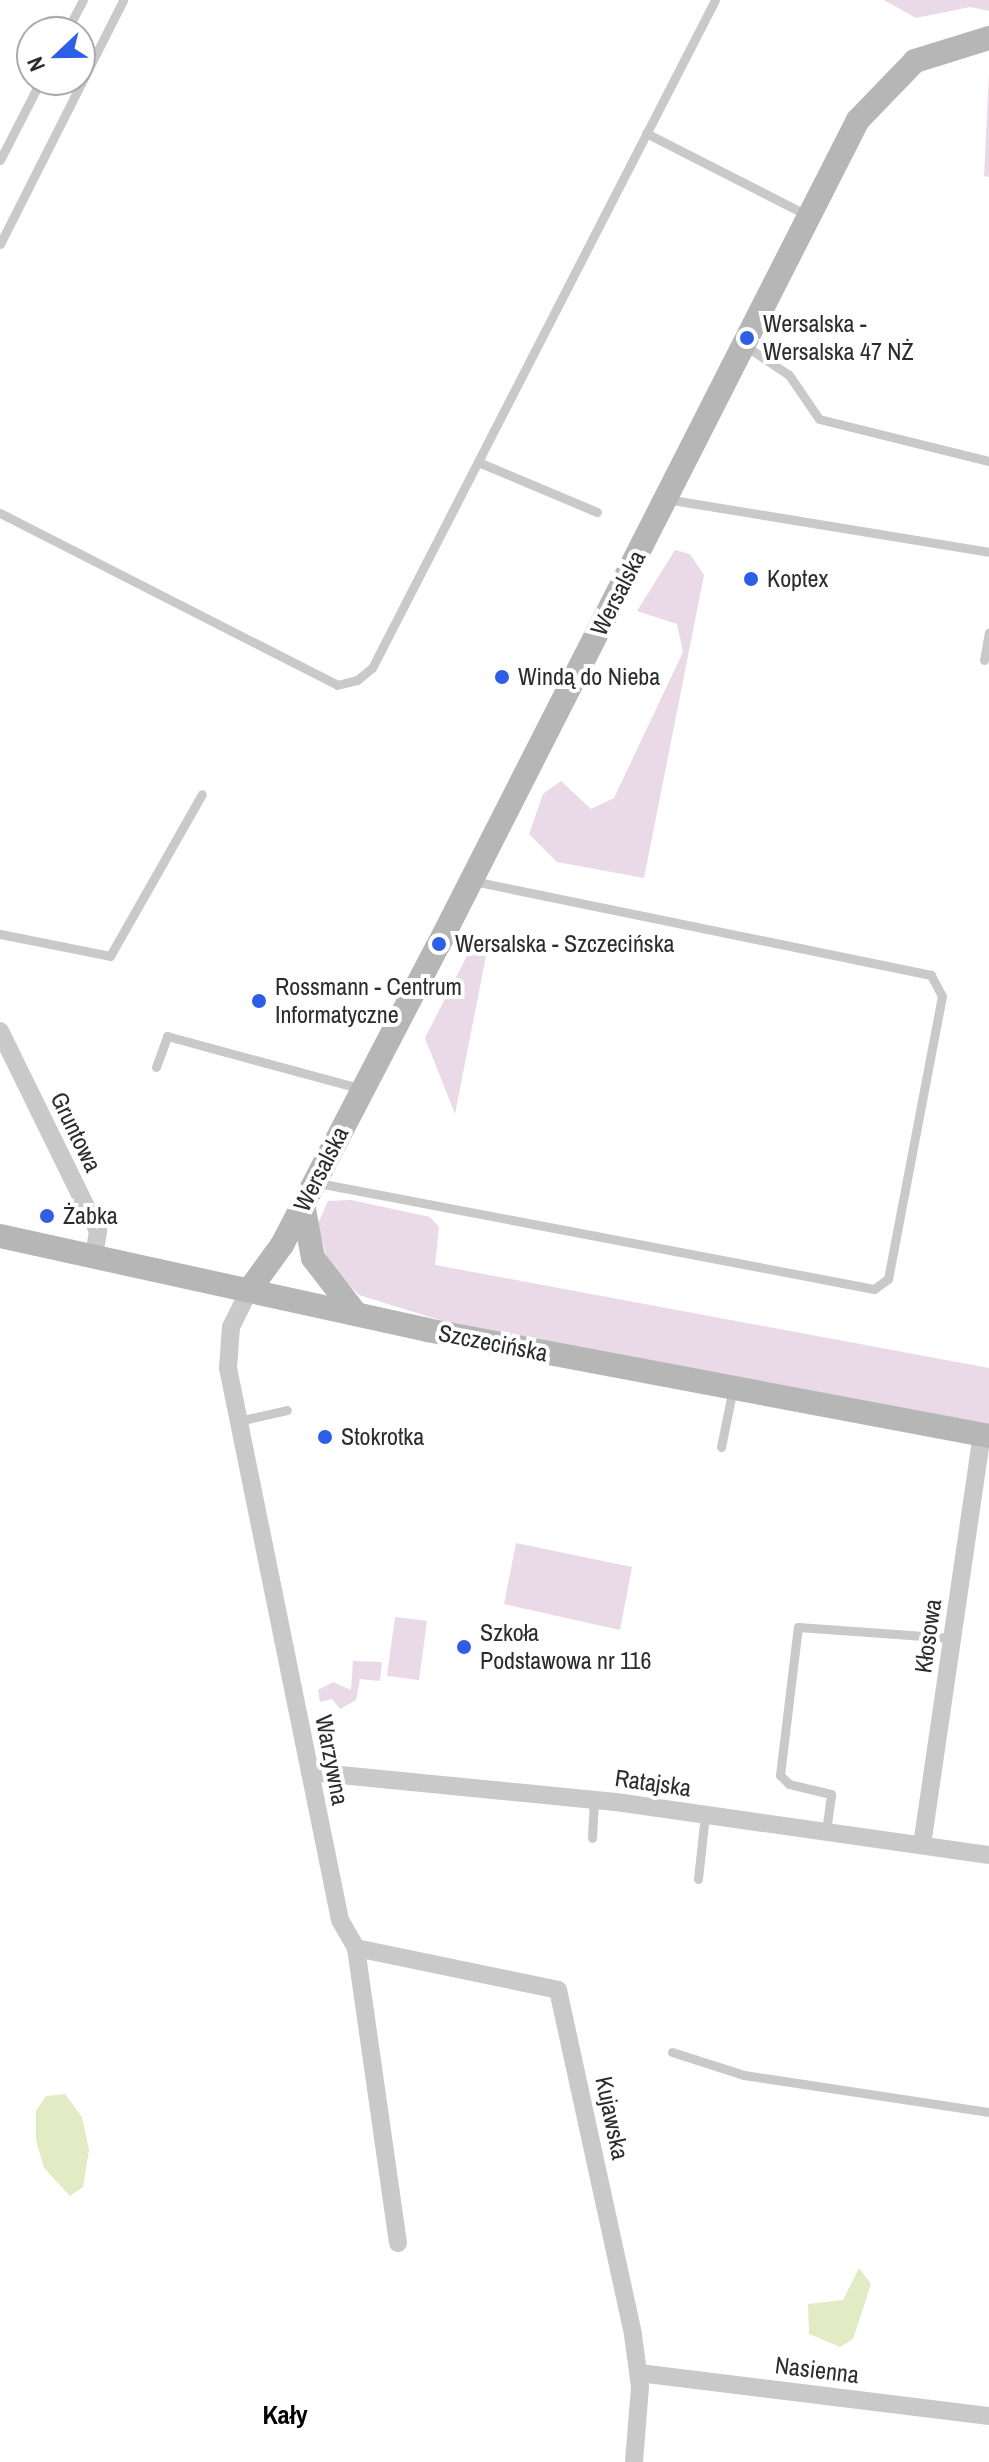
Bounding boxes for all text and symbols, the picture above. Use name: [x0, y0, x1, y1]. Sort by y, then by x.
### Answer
north arrow: [16, 16, 96, 96]
text: N: [19, 53, 52, 76]
place label: Wersalska - Wersalska 47 NŻ: [763, 310, 914, 366]
marker: Wersalska - Wersalska 47 NŻ: [738, 329, 756, 347]
street label: Wersalska: [584, 546, 652, 640]
place label: Koptex: [767, 565, 828, 593]
marker: Koptex: [742, 570, 760, 588]
place label: Windą do Nieba: [518, 663, 660, 691]
marker: Windą do Nieba: [493, 668, 511, 686]
place label: Wersalska - Szczecińska: [455, 930, 674, 958]
marker: Wersalska - Szczecińska: [430, 935, 448, 953]
place label: Rossmann - Centrum Informatyczne: [275, 973, 462, 1029]
marker: Rossmann - Centrum Informatyczne: [250, 992, 268, 1010]
street label: Gruntowa: [44, 1087, 108, 1177]
street label: Wersalska: [287, 1122, 355, 1216]
place label: Żabka: [63, 1202, 118, 1230]
marker: Żabka: [38, 1207, 56, 1225]
street label: Szczecińska: [436, 1318, 550, 1368]
place label: Stokrotka: [341, 1423, 424, 1451]
marker: Stokrotka: [316, 1428, 334, 1446]
street label: Kłosowa: [909, 1597, 947, 1675]
place label: Szkoła Podstawowa nr 116: [480, 1619, 651, 1675]
marker: Szkoła Podstawowa nr 116: [455, 1638, 473, 1656]
street label: Warzywna: [309, 1713, 355, 1807]
street label: Ratajska: [613, 1763, 693, 1803]
street label: Kujawska: [589, 2074, 635, 2162]
street label: Nasienna: [773, 2351, 861, 2389]
district label: Kały: [262, 2399, 308, 2431]

